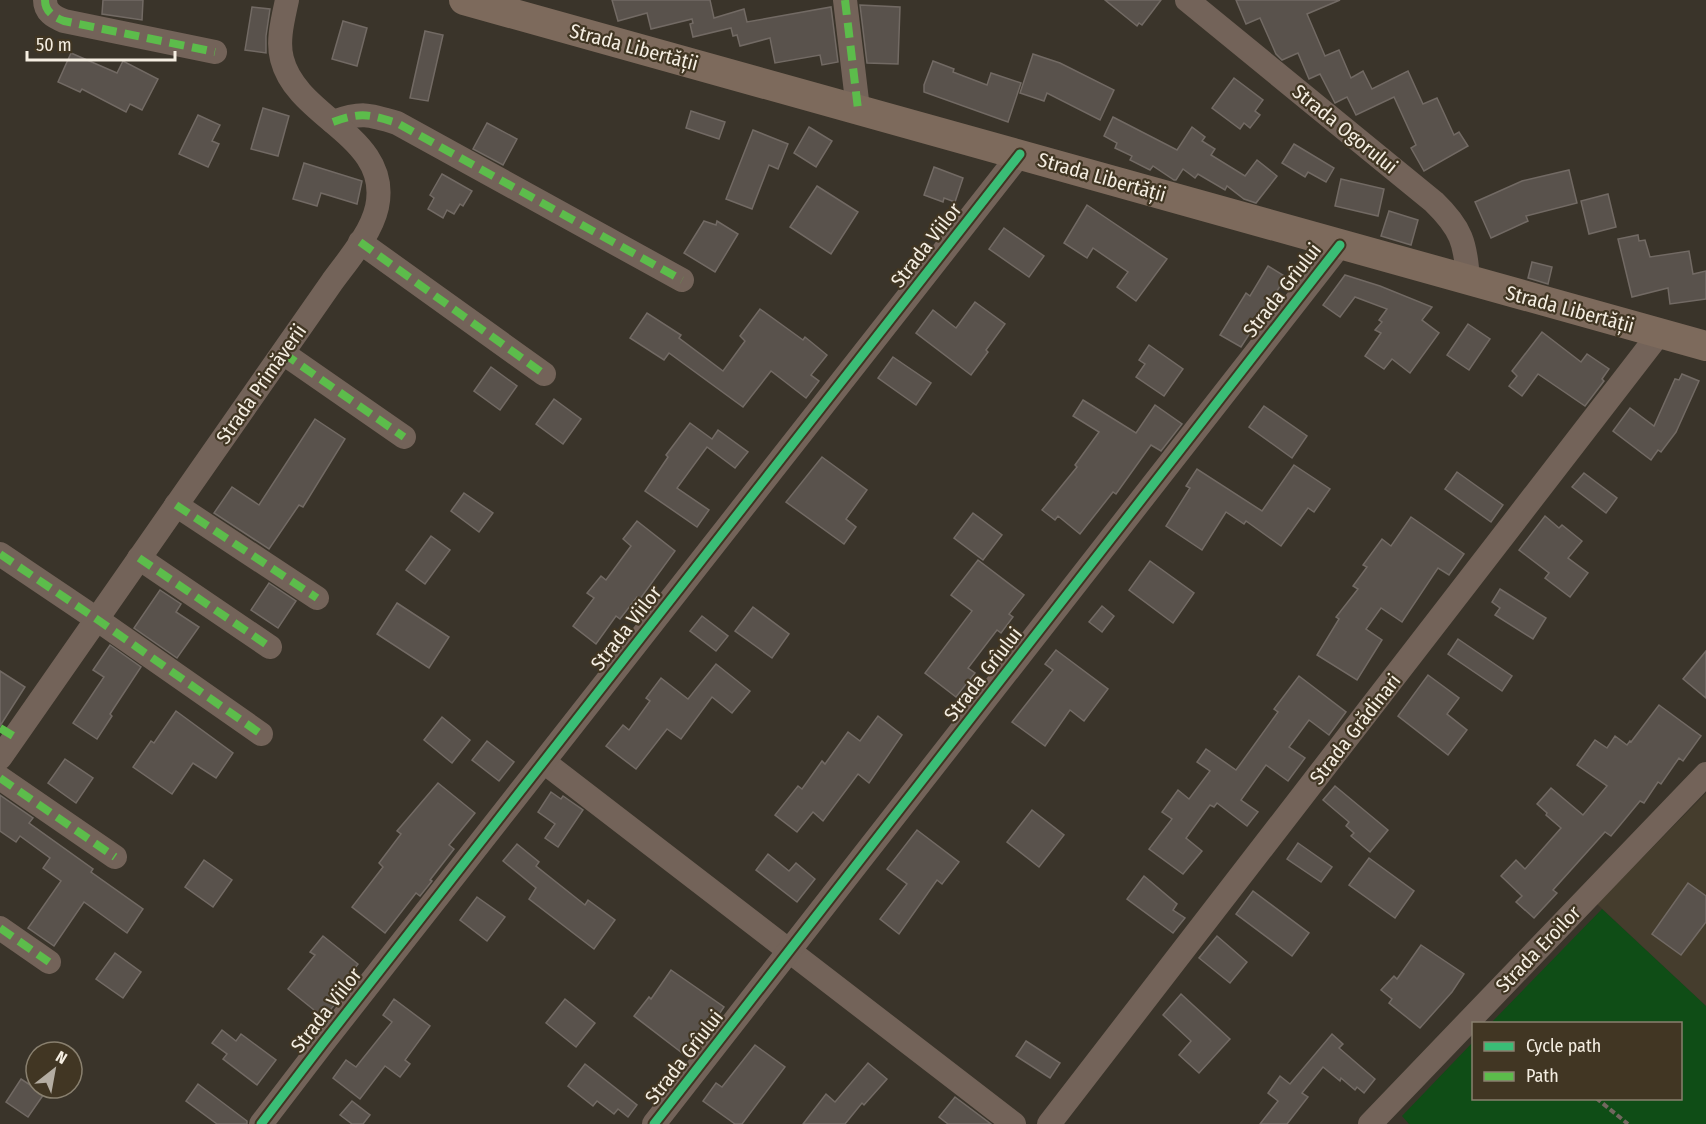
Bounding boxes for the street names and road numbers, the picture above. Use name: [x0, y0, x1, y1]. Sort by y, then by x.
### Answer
street label: Strada Libertății: [567, 18, 701, 77]
street label: Strada Ogorului: [1288, 79, 1402, 179]
street label: Strada Libertății: [1035, 147, 1169, 208]
street label: Strada Viilor: [886, 198, 966, 292]
street label: Strada Grîului: [1238, 238, 1326, 342]
street label: Strada Libertății: [1503, 280, 1637, 339]
street label: Strada Primăverii: [211, 320, 311, 448]
street label: Strada Viilor: [586, 581, 666, 675]
street label: Strada Grîului: [939, 622, 1027, 726]
street label: Strada Grădinari: [1304, 669, 1406, 789]
street label: Strada Eroilor: [1491, 900, 1585, 998]
street label: Strada Viilor: [286, 963, 366, 1057]
street label: Strada Grîului: [640, 1005, 728, 1109]

